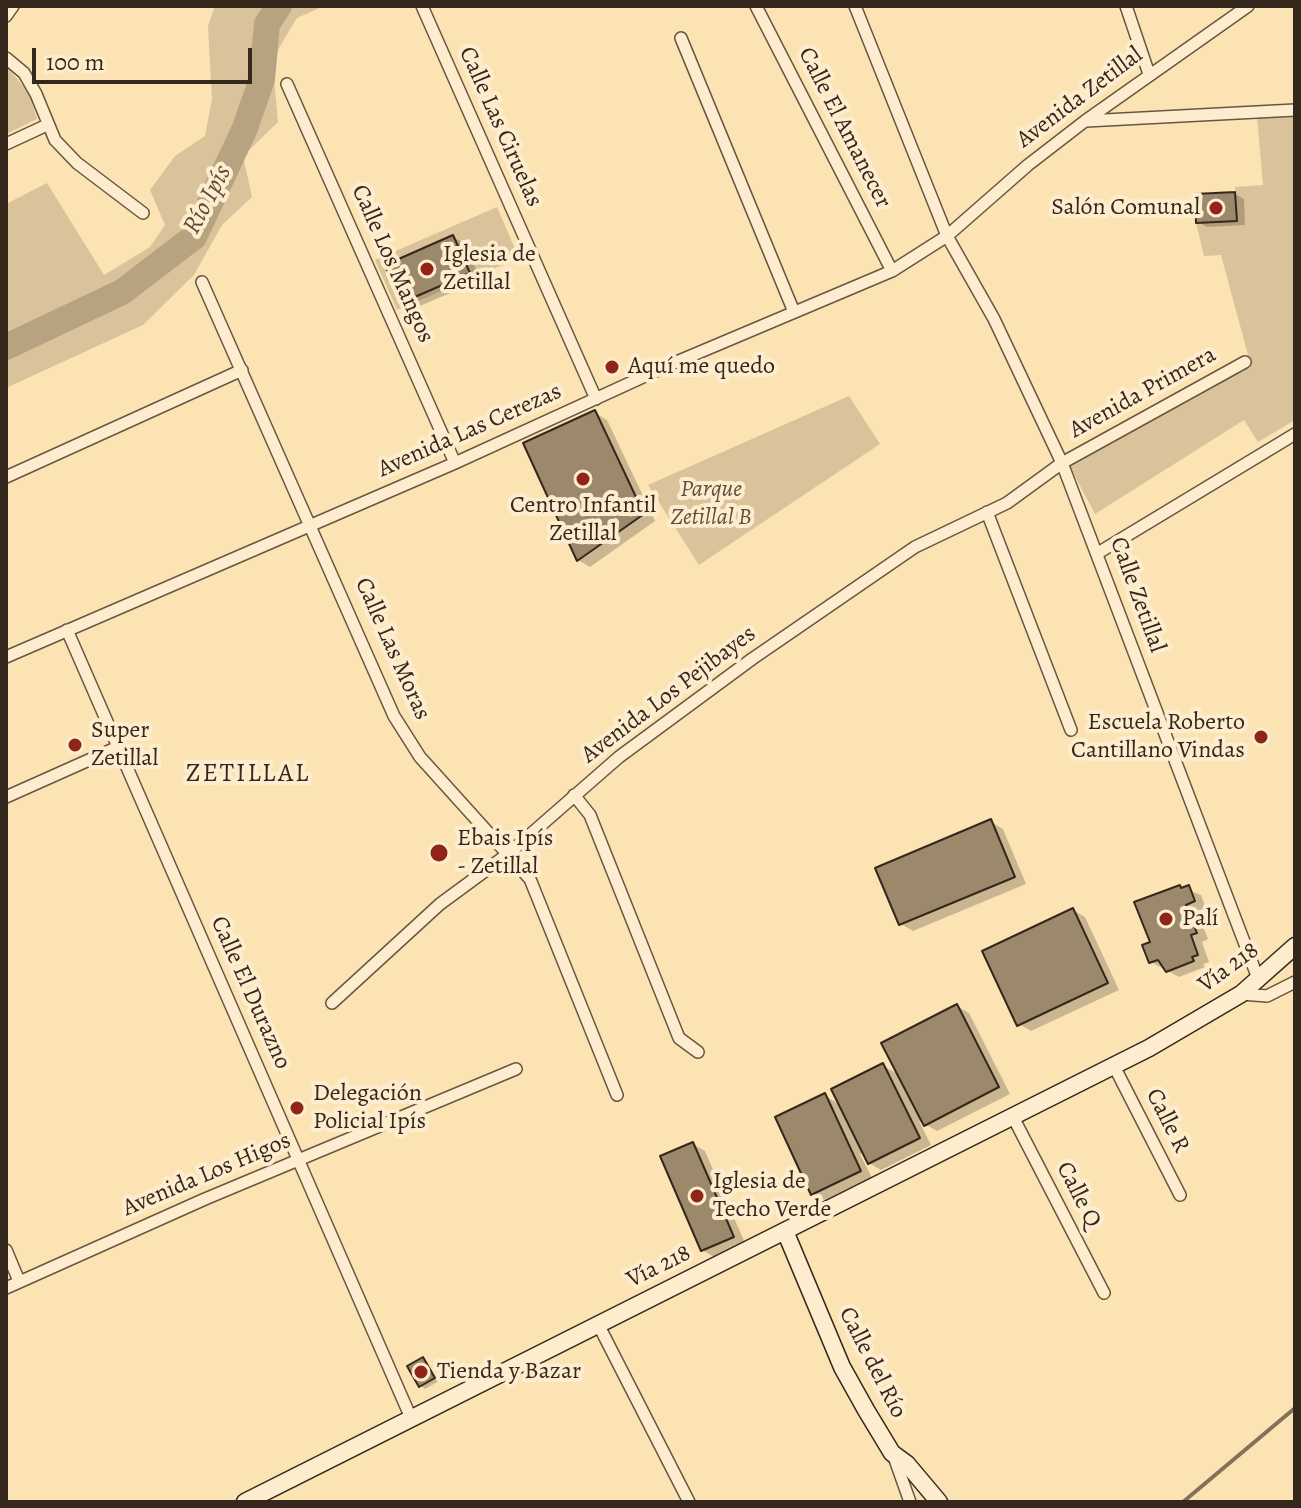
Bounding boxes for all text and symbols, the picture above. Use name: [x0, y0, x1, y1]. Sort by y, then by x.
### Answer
scale bar: [36, 32, 256, 82]
street label: Avenida Zetillal: [1011, 41, 1149, 155]
street label: Calle Las Ciruelas: [452, 43, 548, 211]
street label: Calle El Amanecer: [791, 43, 897, 213]
text: 100 m: [46, 46, 105, 78]
water label: Río Ipís: [177, 160, 239, 240]
street label: Calle Los Mangos: [344, 180, 440, 348]
place label: Salón Comunal: [1051, 194, 1200, 222]
marker: Salón Comunal: [1207, 199, 1225, 217]
place label: Iglesia de Zetillal: [443, 241, 536, 297]
marker: Iglesia de Zetillal: [418, 260, 436, 278]
street label: Avenida Primera: [1065, 341, 1221, 445]
place label: Aquí me quedo: [628, 353, 775, 381]
marker: Aquí me quedo: [603, 358, 621, 376]
street label: Avenida Las Cerezas: [374, 378, 566, 484]
marker: Centro Infantil Zetillal: [574, 470, 592, 488]
park label: Parque Zetillal B: [670, 476, 752, 532]
place label: Centro Infantil Zetillal: [510, 492, 656, 548]
street label: Calle Zetillal: [1103, 533, 1171, 657]
street label: Calle Las Moras: [348, 573, 436, 725]
street label: Avenida Los Pejibayes: [576, 620, 762, 770]
place label: Escuela Roberto Cantillano Vindas: [1071, 709, 1245, 765]
place label: Super Zetillal: [91, 717, 158, 773]
marker: Escuela Roberto Cantillano Vindas: [1252, 728, 1270, 746]
marker: Super Zetillal: [66, 736, 84, 754]
district label: ZETILLAL: [186, 759, 310, 791]
place label: Ebais Ipís - Zetillal: [457, 825, 553, 881]
marker: Ebais Ipís - Zetillal: [428, 842, 450, 864]
place label: Palí: [1182, 905, 1219, 933]
marker: Palí: [1157, 910, 1175, 928]
street label: Calle El Durazno: [203, 912, 297, 1074]
street label: Vía 218: [1193, 936, 1265, 1000]
place label: Delegación Policial Ipís: [313, 1080, 426, 1136]
street label: Calle R: [1139, 1084, 1195, 1158]
marker: Delegación Policial Ipís: [288, 1099, 306, 1117]
street label: Avenida Los Higos: [118, 1127, 296, 1223]
street label: Calle Q: [1049, 1157, 1107, 1233]
place label: Iglesia de Techo Verde: [713, 1168, 831, 1224]
marker: Iglesia de Techo Verde: [688, 1187, 706, 1205]
street label: Vía 218: [622, 1239, 696, 1295]
street label: Calle del Río: [832, 1303, 912, 1423]
place label: Tienda y Bazar: [437, 1358, 581, 1386]
marker: Tienda y Bazar: [412, 1363, 430, 1381]

